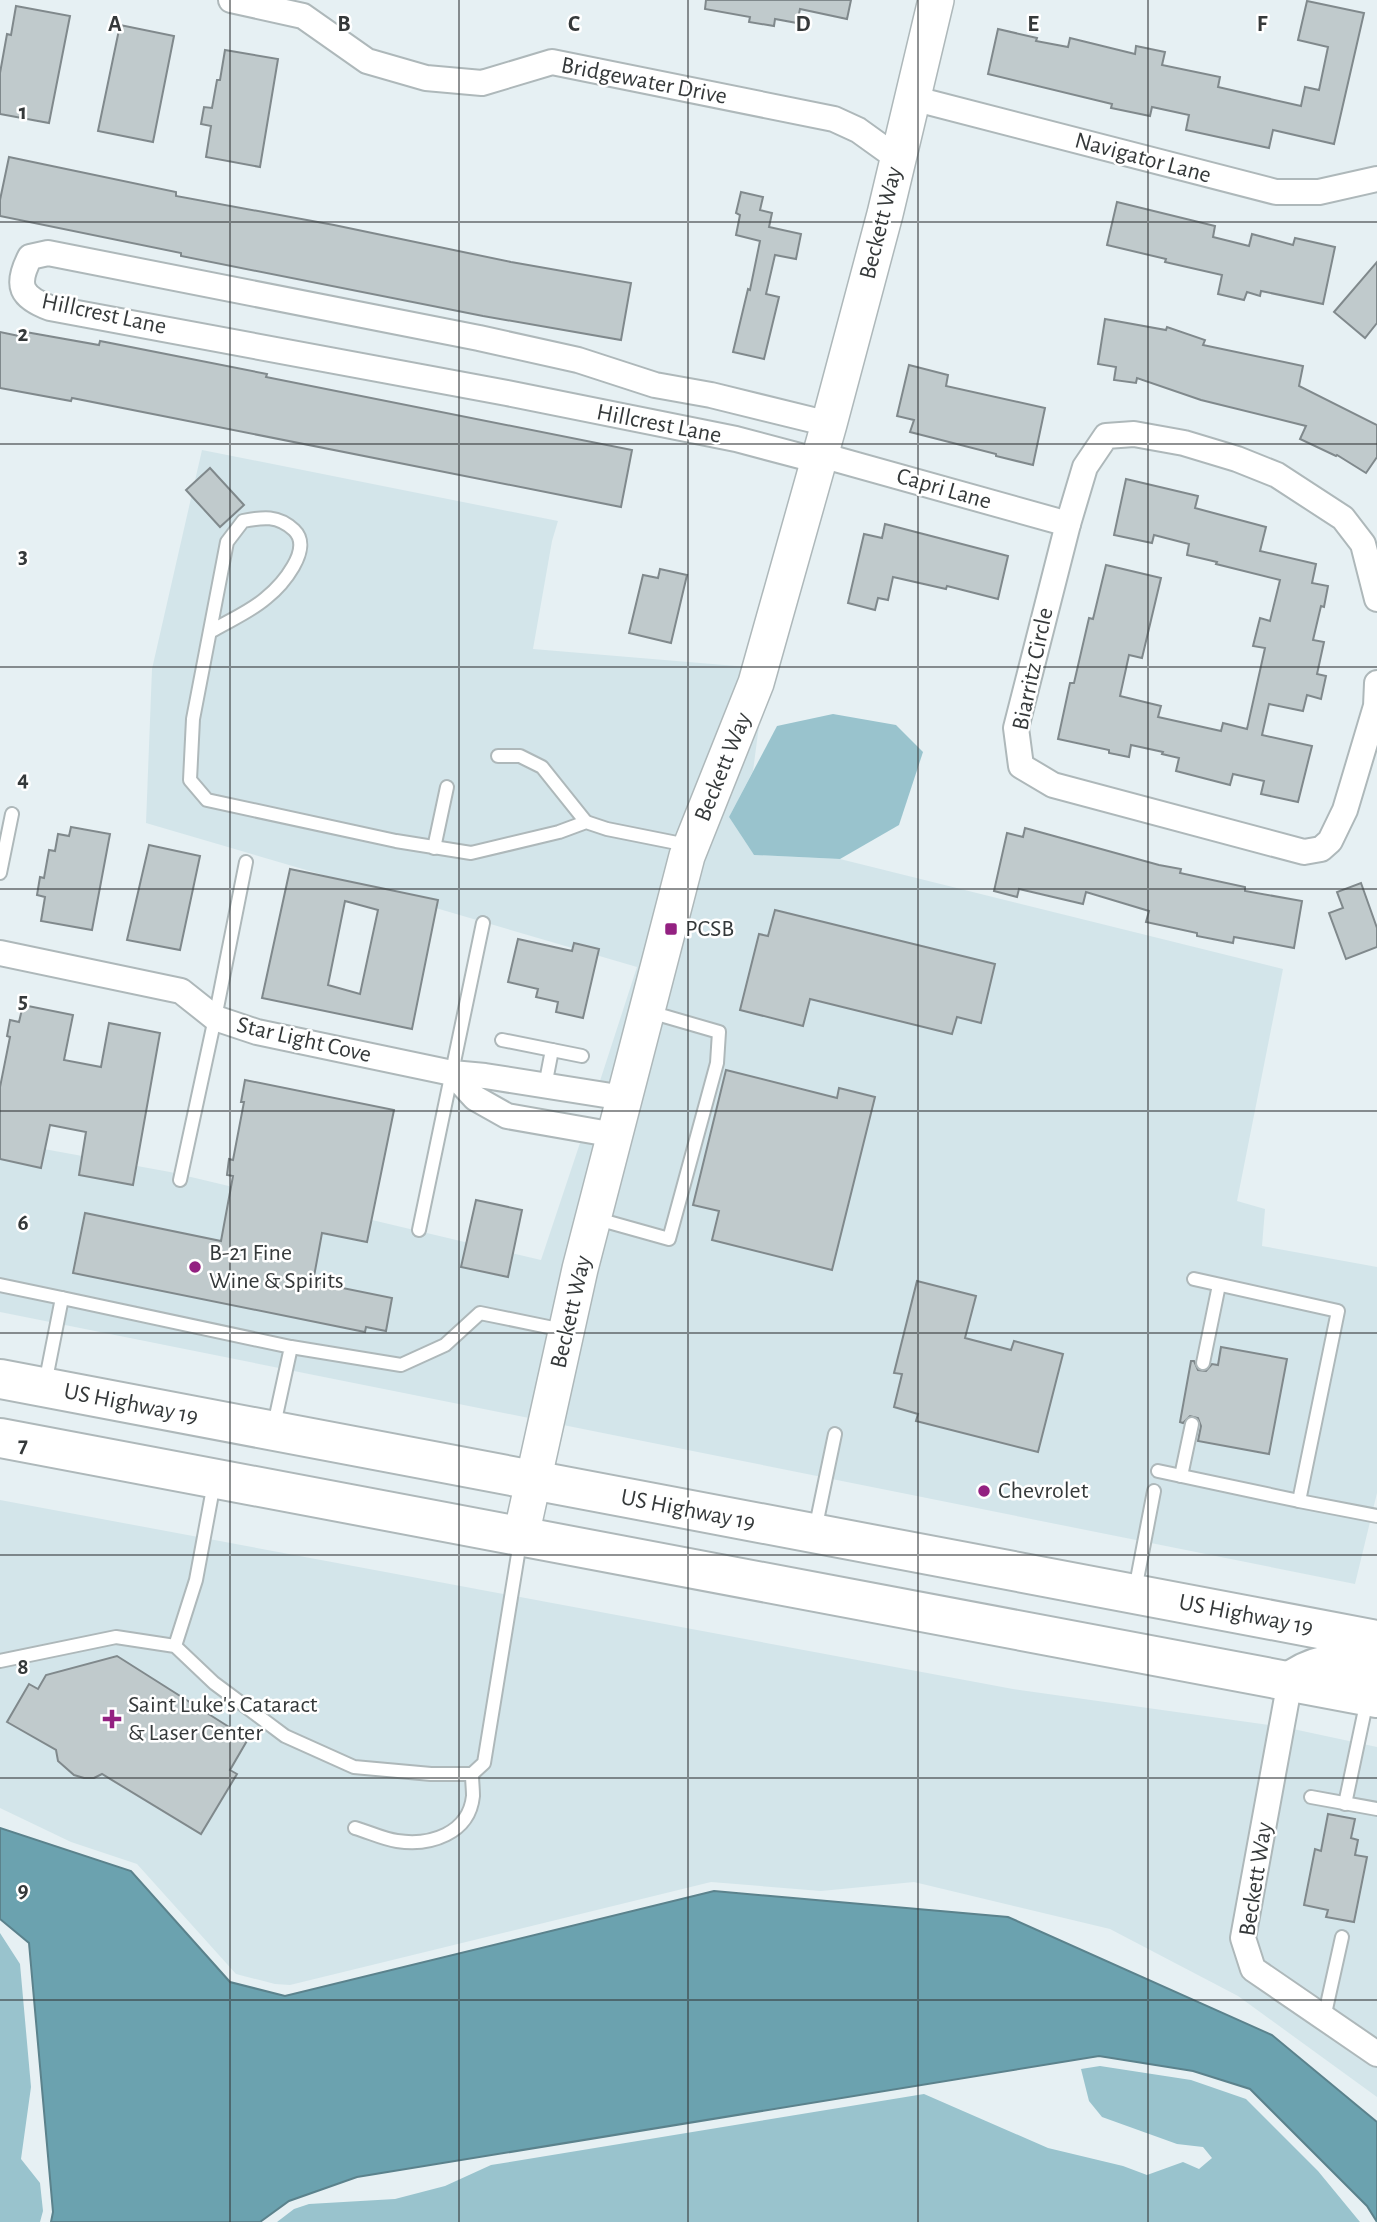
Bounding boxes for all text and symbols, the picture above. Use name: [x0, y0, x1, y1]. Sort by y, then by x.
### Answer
text: A: [108, 13, 122, 36]
text: B: [337, 13, 351, 36]
text: C: [568, 13, 580, 36]
text: D: [795, 13, 811, 36]
text: E: [1027, 13, 1039, 36]
text: F: [1257, 13, 1268, 36]
street label: Bridgewater Drive: [559, 53, 729, 109]
text: 1: [19, 101, 27, 124]
street label: Navigator Lane: [1072, 128, 1214, 188]
street label: Beckett Way: [855, 164, 907, 282]
street label: Hillcrest Lane: [40, 289, 168, 339]
text: 2: [18, 323, 29, 346]
street label: Hillcrest Lane: [595, 400, 723, 448]
street label: Capri Lane: [894, 464, 994, 514]
text: 3: [18, 545, 28, 568]
street label: Biarritz Circle: [1008, 606, 1058, 732]
street label: Beckett Way: [690, 709, 756, 825]
text: 4: [17, 768, 29, 791]
place label: PCSB: [685, 917, 734, 941]
marker: PCSB: [663, 921, 679, 937]
text: 5: [18, 990, 28, 1013]
street label: Star Light Cove: [234, 1013, 374, 1067]
text: 6: [17, 1212, 29, 1235]
place label: B-21 Fine Wine & Spirits: [209, 1241, 344, 1293]
street label: Beckett Way: [546, 1253, 596, 1371]
marker: B-21 Fine Wine & Spirits: [187, 1259, 203, 1275]
street label: US Highway 19: [62, 1379, 200, 1429]
text: 7: [18, 1434, 28, 1457]
place label: Chevrolet: [998, 1479, 1089, 1503]
marker: Chevrolet: [976, 1483, 992, 1499]
street label: US Highway 19: [619, 1485, 757, 1535]
street label: US Highway 19: [1177, 1590, 1315, 1640]
text: 8: [17, 1656, 29, 1679]
place label: Saint Luke's Cataract & Laser Center: [128, 1693, 318, 1745]
marker: Saint Luke's Cataract & Laser Center: [102, 1709, 122, 1729]
street label: Beckett Way: [1235, 1820, 1277, 1938]
text: 9: [17, 1879, 29, 1902]

